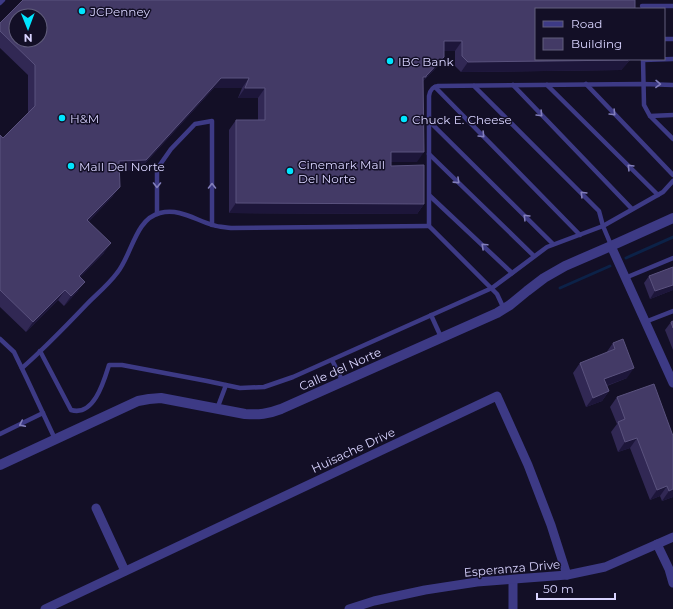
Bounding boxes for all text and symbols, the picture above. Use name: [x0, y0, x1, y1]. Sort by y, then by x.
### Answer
place label: JCPenney: [89, 4, 151, 19]
marker: JCPenney: [77, 6, 87, 16]
north arrow: [8, 8, 48, 48]
legend: [535, 8, 665, 60]
text: Road: [571, 16, 602, 31]
text: N: [24, 31, 33, 45]
text: Building: [571, 36, 622, 51]
place label: IBC Bank: [398, 54, 455, 69]
marker: IBC Bank: [385, 56, 395, 66]
one-way arrow: [655, 80, 661, 88]
one-way arrow: [608, 108, 616, 116]
one-way arrow: [535, 109, 543, 117]
place label: H&M: [70, 111, 99, 126]
place label: Chuck E. Cheese: [412, 112, 512, 127]
marker: H&M: [57, 113, 67, 123]
marker: Chuck E. Cheese: [399, 114, 409, 124]
one-way arrow: [477, 130, 485, 138]
place label: Cinemark Mall Del Norte: [298, 157, 385, 186]
place label: Mall Del Norte: [79, 159, 165, 174]
marker: Mall Del Norte: [66, 161, 76, 171]
one-way arrow: [627, 165, 635, 172]
marker: Cinemark Mall Del Norte: [285, 166, 295, 176]
one-way arrow: [452, 176, 460, 184]
one-way arrow: [153, 182, 161, 188]
one-way arrow: [208, 183, 216, 189]
one-way arrow: [580, 191, 588, 199]
one-way arrow: [523, 214, 531, 222]
one-way arrow: [481, 243, 489, 251]
street label: Calle del Norte: [297, 344, 383, 394]
one-way arrow: [18, 419, 26, 427]
street label: Huisache Drive: [309, 424, 397, 476]
street label: Esperanza Drive: [463, 556, 561, 580]
scale bar: [537, 575, 615, 601]
text: 50 m: [543, 581, 574, 596]

